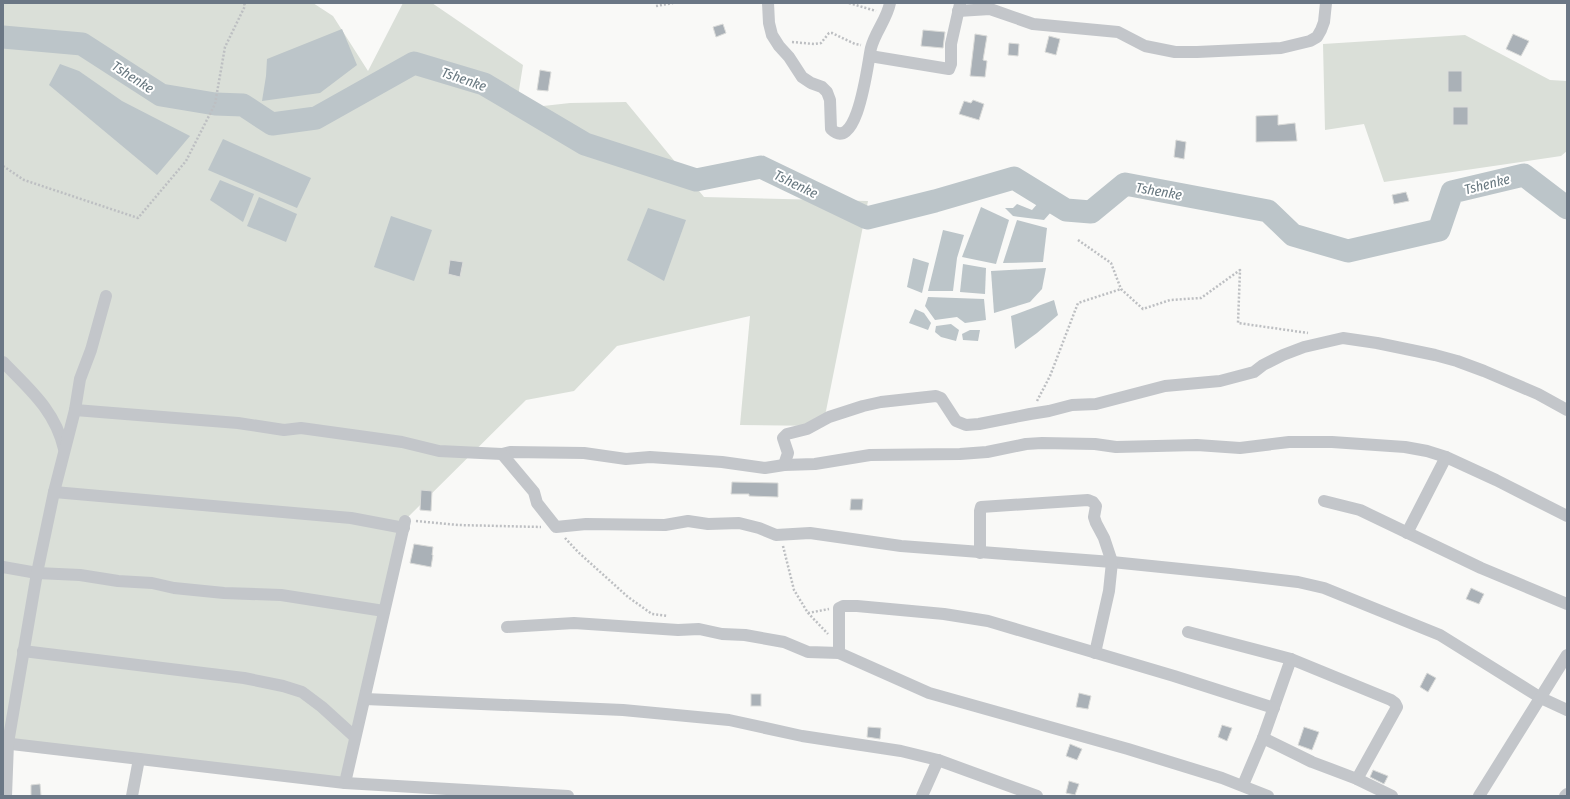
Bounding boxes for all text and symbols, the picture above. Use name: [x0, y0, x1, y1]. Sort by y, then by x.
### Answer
water label: Tshenke: [109, 58, 157, 97]
water label: Tshenke: [439, 64, 489, 95]
water label: Tshenke: [771, 167, 821, 202]
water label: Tshenke: [1462, 171, 1512, 198]
water label: Tshenke: [1135, 179, 1184, 204]

